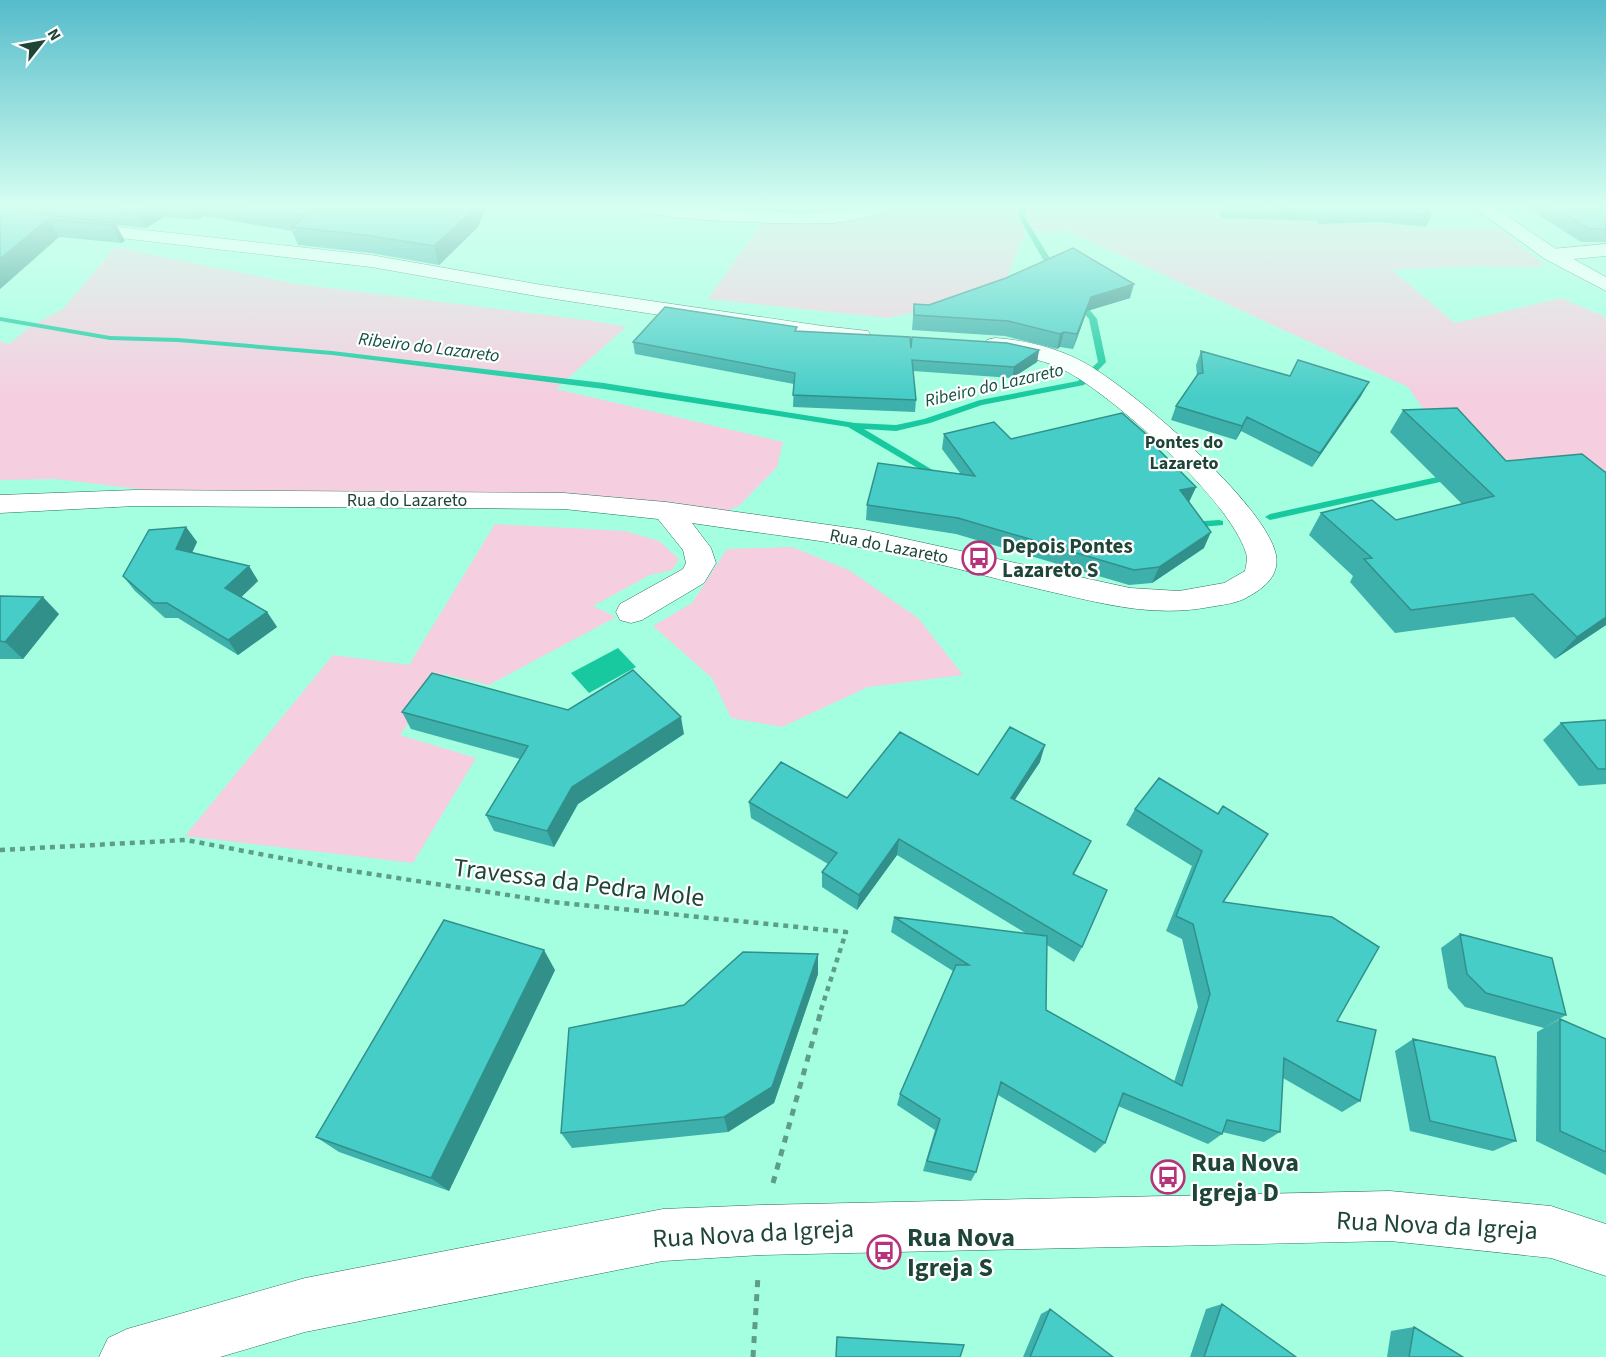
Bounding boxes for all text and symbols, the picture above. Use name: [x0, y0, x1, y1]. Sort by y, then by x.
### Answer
north arrow: [12, 12, 72, 72]
text: N: [42, 25, 66, 45]
water label: Ribeiro do Lazareto: [357, 326, 501, 369]
water label: Ribeiro do Lazareto: [922, 357, 1066, 414]
district label: Pontes do Lazareto: [1145, 430, 1223, 476]
street label: Rua do Lazareto: [347, 488, 467, 513]
street label: Rua do Lazareto: [827, 523, 950, 570]
place label: Depois Pontes Lazareto S: [1002, 531, 1133, 585]
bus stop icon: Depois Pontes Lazareto S: [961, 540, 997, 576]
street label: Travessa da Pedra Mole: [451, 849, 707, 916]
place label: Rua Nova Igreja D: [1191, 1144, 1299, 1211]
bus stop icon: Rua Nova Igreja D: [1150, 1159, 1186, 1195]
street label: Rua Nova da Igreja: [1335, 1202, 1539, 1249]
street label: Rua Nova da Igreja: [651, 1210, 855, 1257]
place label: Rua Nova Igreja S: [907, 1219, 1015, 1286]
bus stop icon: Rua Nova Igreja S: [866, 1234, 902, 1270]

